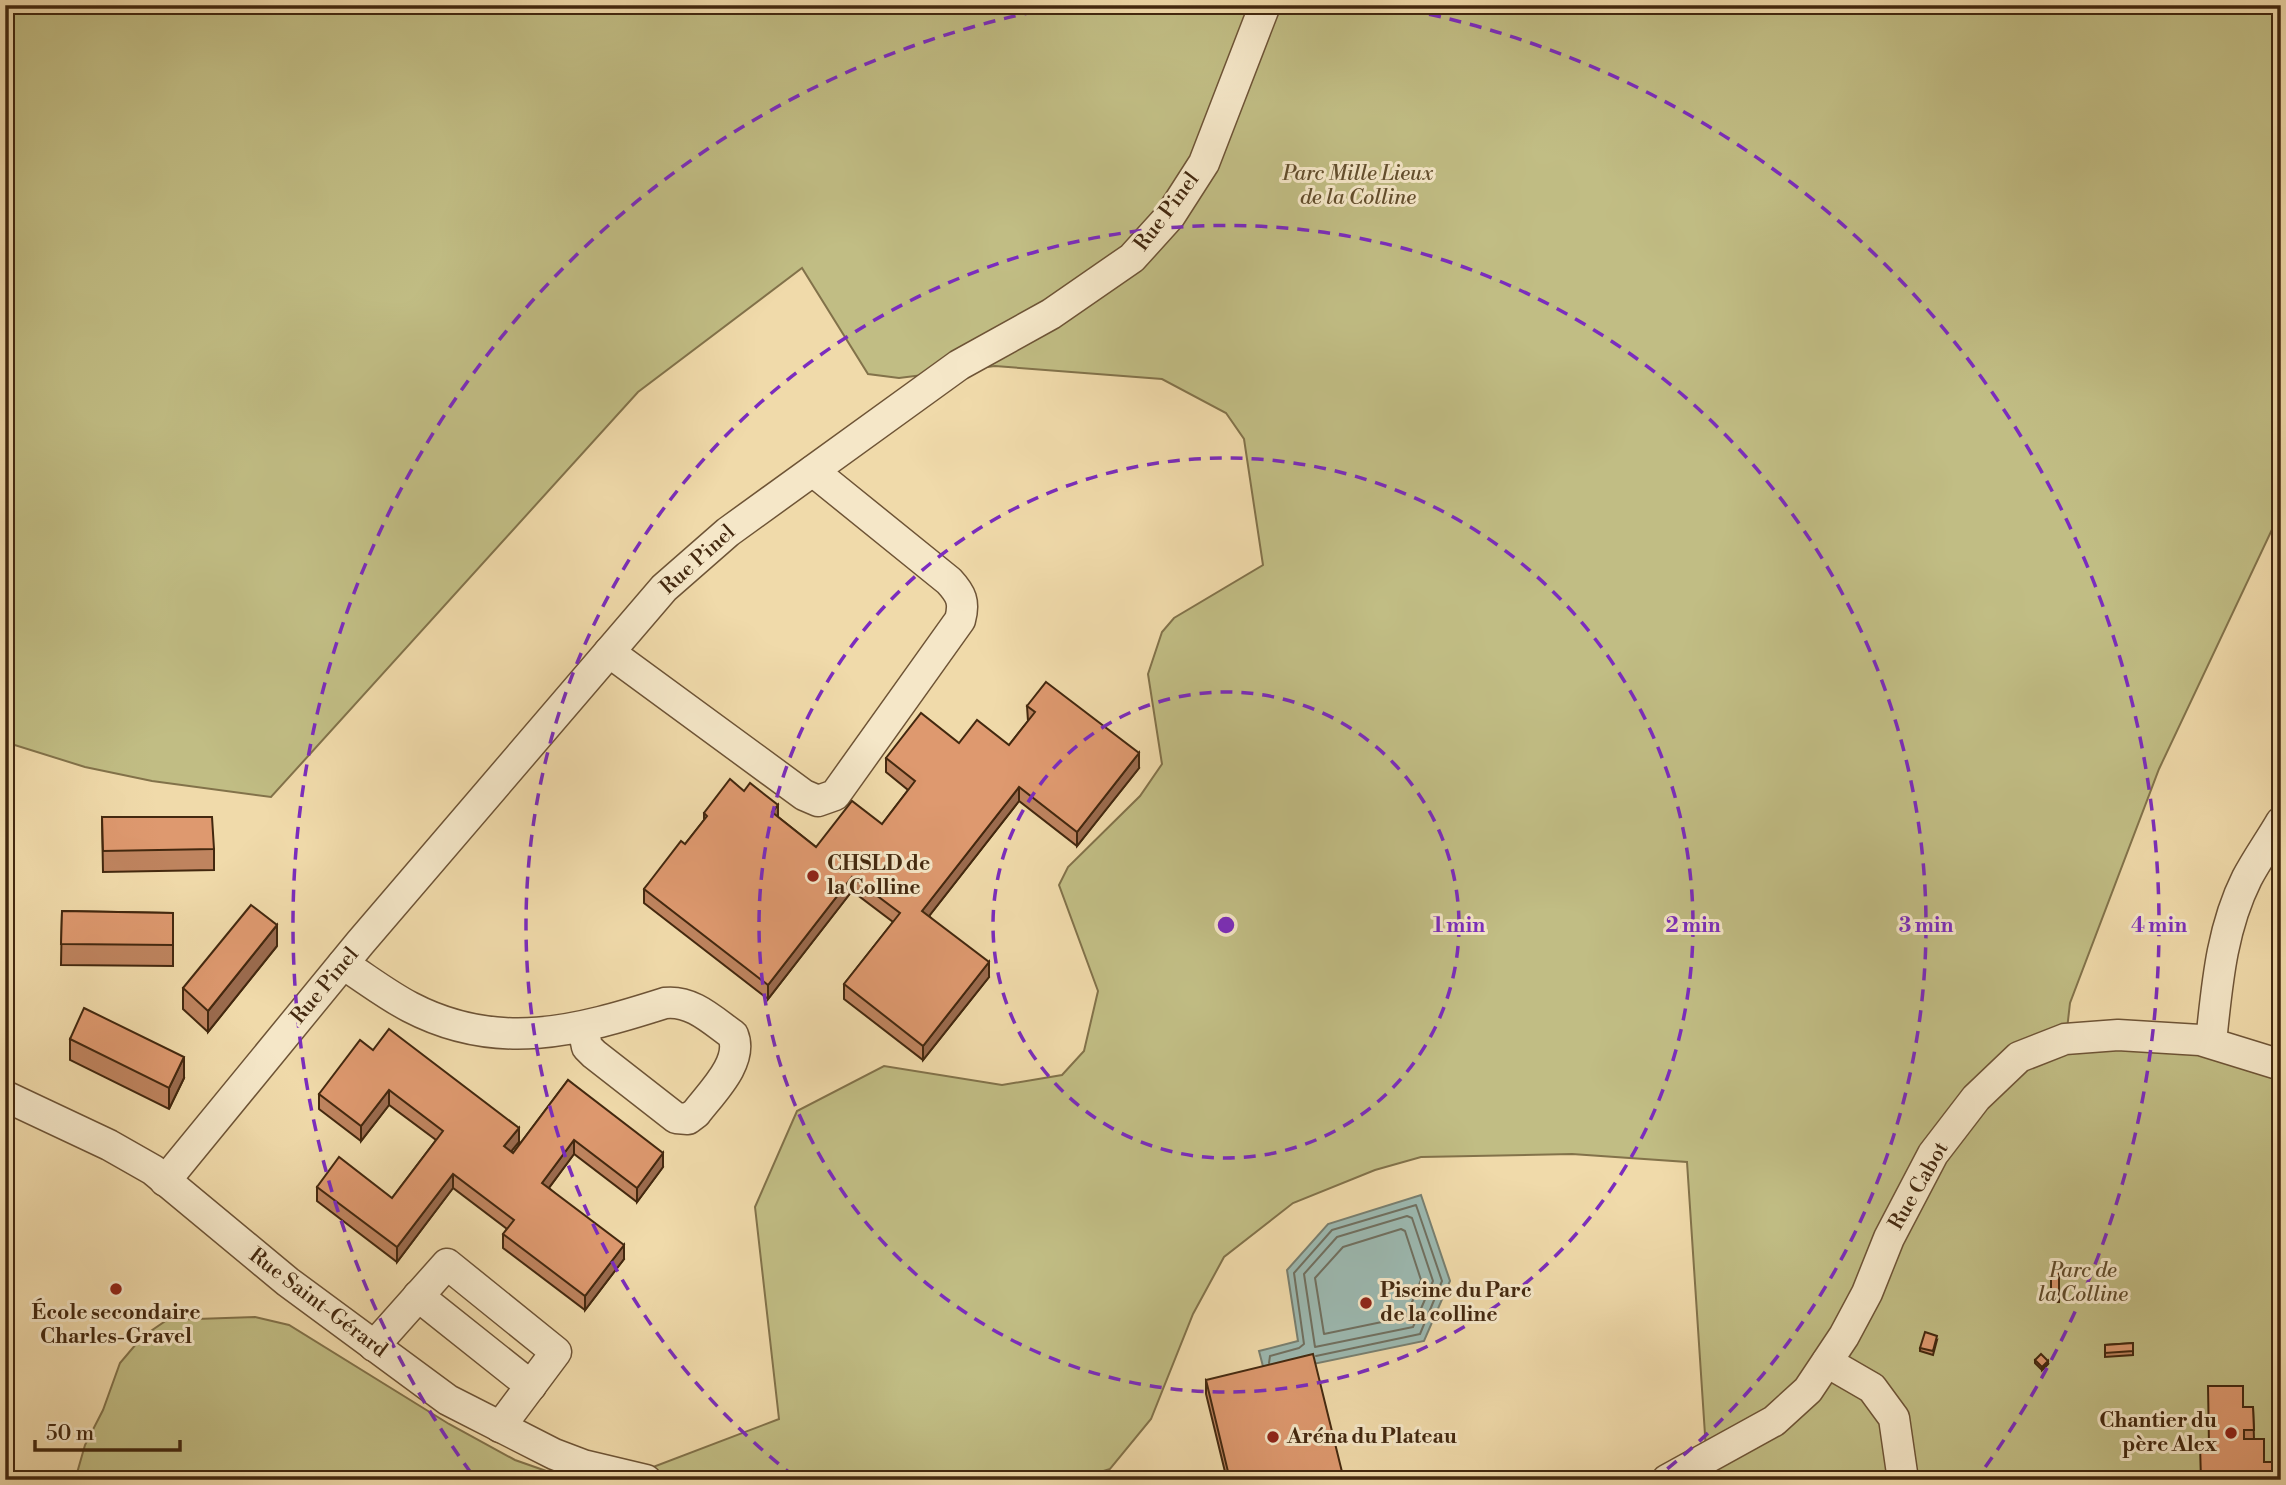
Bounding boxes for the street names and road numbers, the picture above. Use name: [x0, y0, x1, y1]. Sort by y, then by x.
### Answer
street label: Rue Pinel: [1129, 167, 1205, 257]
street label: Rue Pinel: [655, 520, 741, 600]
street label: Rue Pinel: [285, 942, 365, 1030]
street label: Rue Cabot: [1883, 1137, 1955, 1235]
street label: Rue Saint-Gérard: [244, 1243, 392, 1363]

